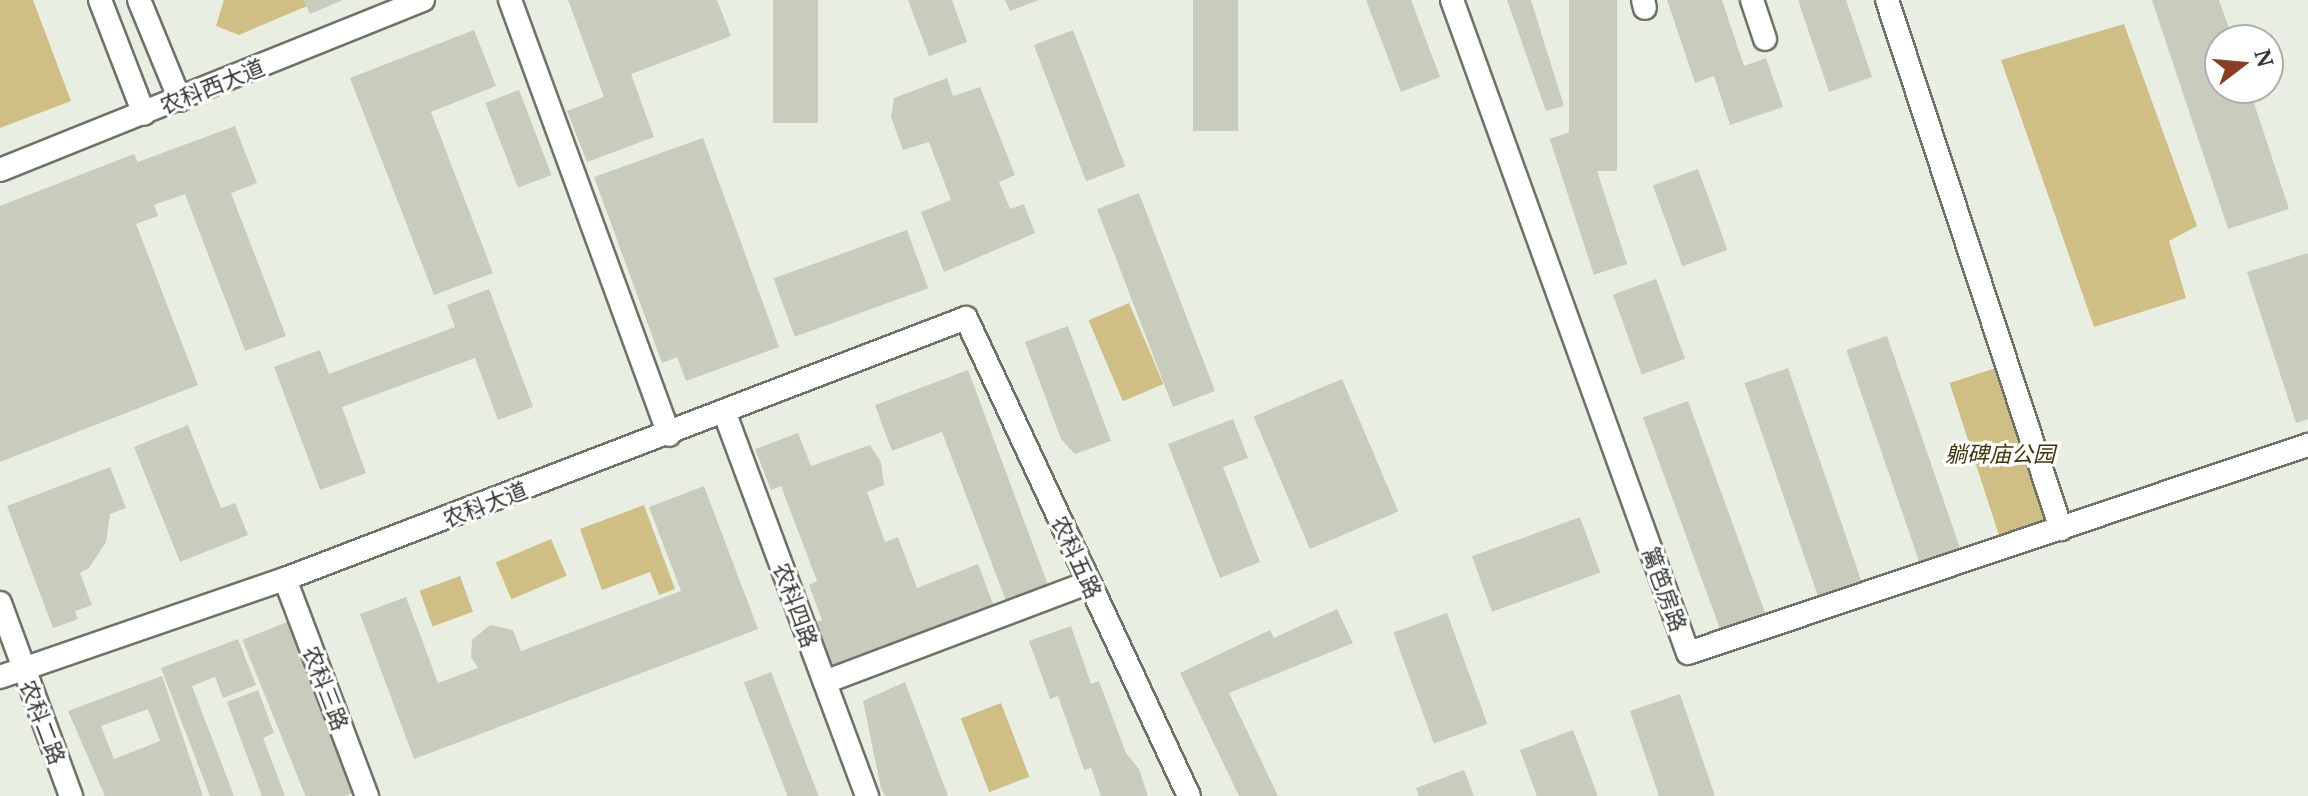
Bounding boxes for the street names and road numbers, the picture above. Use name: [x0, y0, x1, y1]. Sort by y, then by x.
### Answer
street label: 农科西大道: [156, 53, 268, 119]
street label: 农科大道: [439, 476, 531, 532]
street label: 农科五路: [1046, 512, 1108, 602]
street label: 篱笆房路: [1638, 543, 1692, 635]
street label: 农科四路: [769, 559, 823, 651]
street label: 农科三路: [298, 642, 354, 734]
street label: 农科二路: [15, 676, 71, 768]

